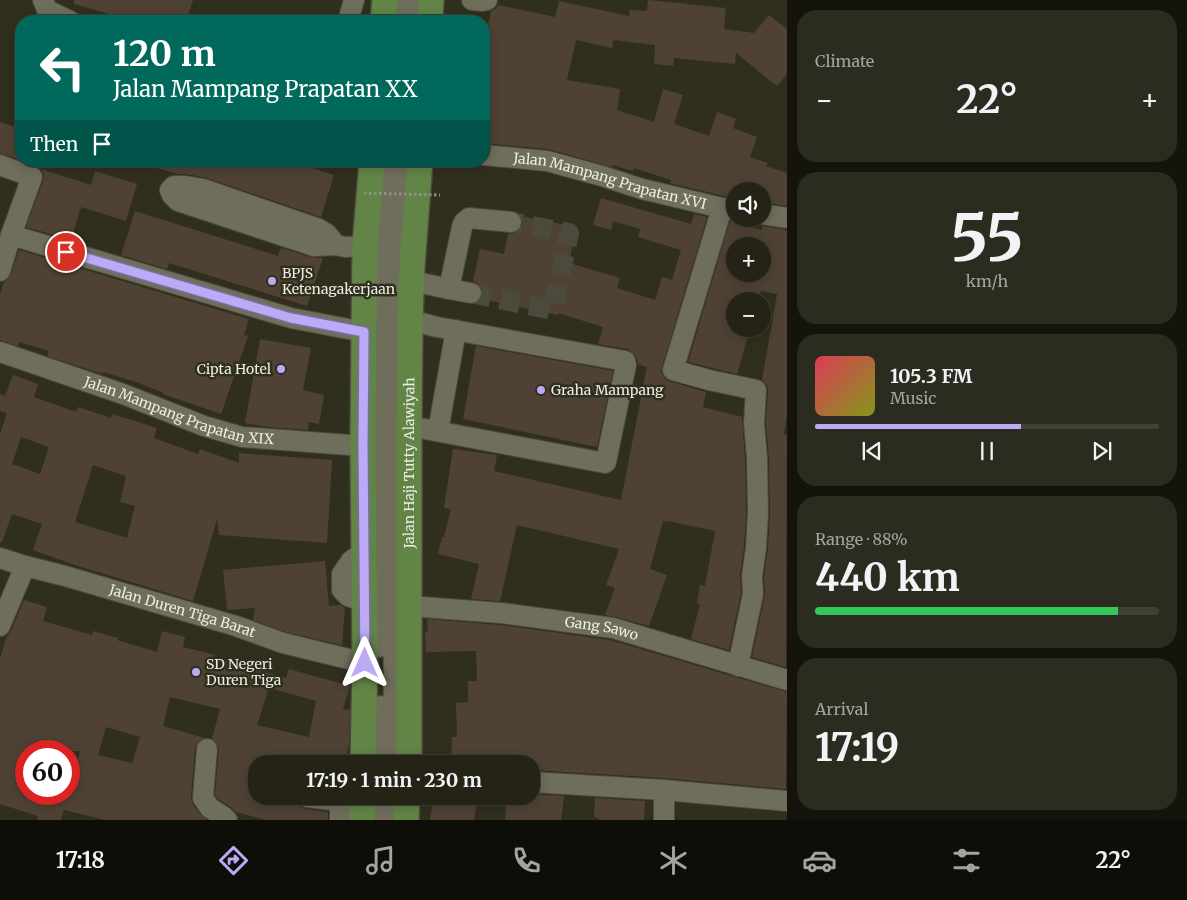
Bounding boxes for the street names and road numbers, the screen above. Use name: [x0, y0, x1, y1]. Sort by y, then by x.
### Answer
street label: Jalan Mampang Prapatan XVI: [512, 149, 708, 213]
street label: Jalan Mampang Prapatan XIX: [81, 372, 274, 448]
street label: Jalan Haji Tutty Alawiyah: [400, 377, 418, 550]
street label: Jalan Duren Tiga Barat: [106, 580, 259, 642]
street label: Gang Sawo: [564, 613, 640, 644]

